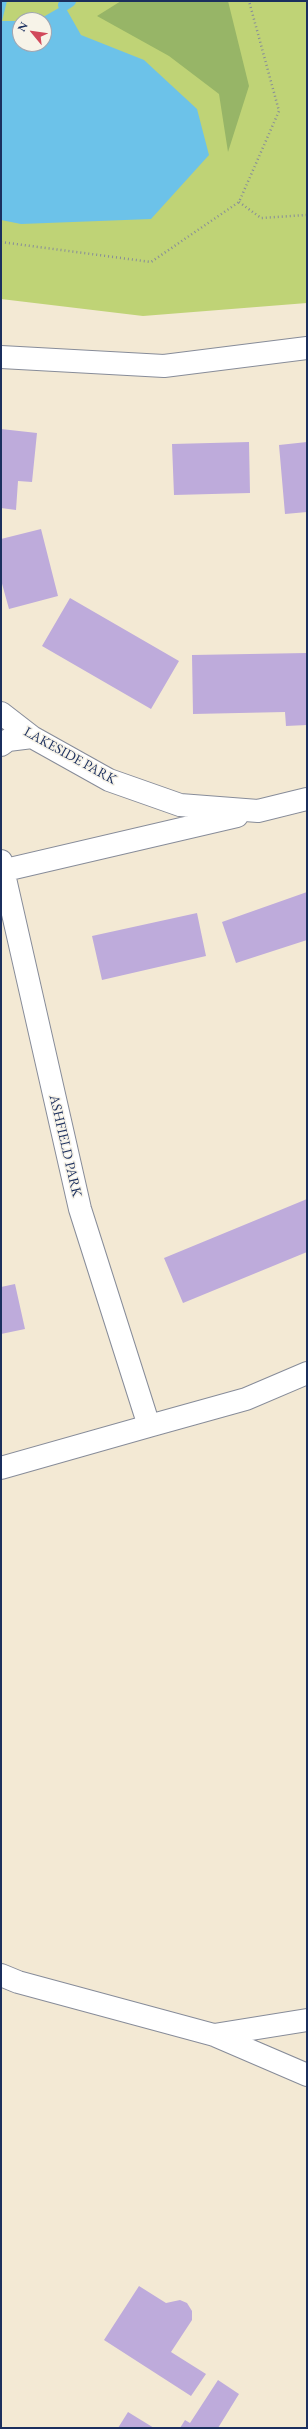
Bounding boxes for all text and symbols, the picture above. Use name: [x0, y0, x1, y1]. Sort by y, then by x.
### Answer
north arrow: [12, 12, 52, 52]
text: N: [14, 19, 31, 34]
street label: LAKESIDE PARK: [21, 724, 119, 788]
street label: ASHFIELD PARK: [45, 1093, 85, 1199]

